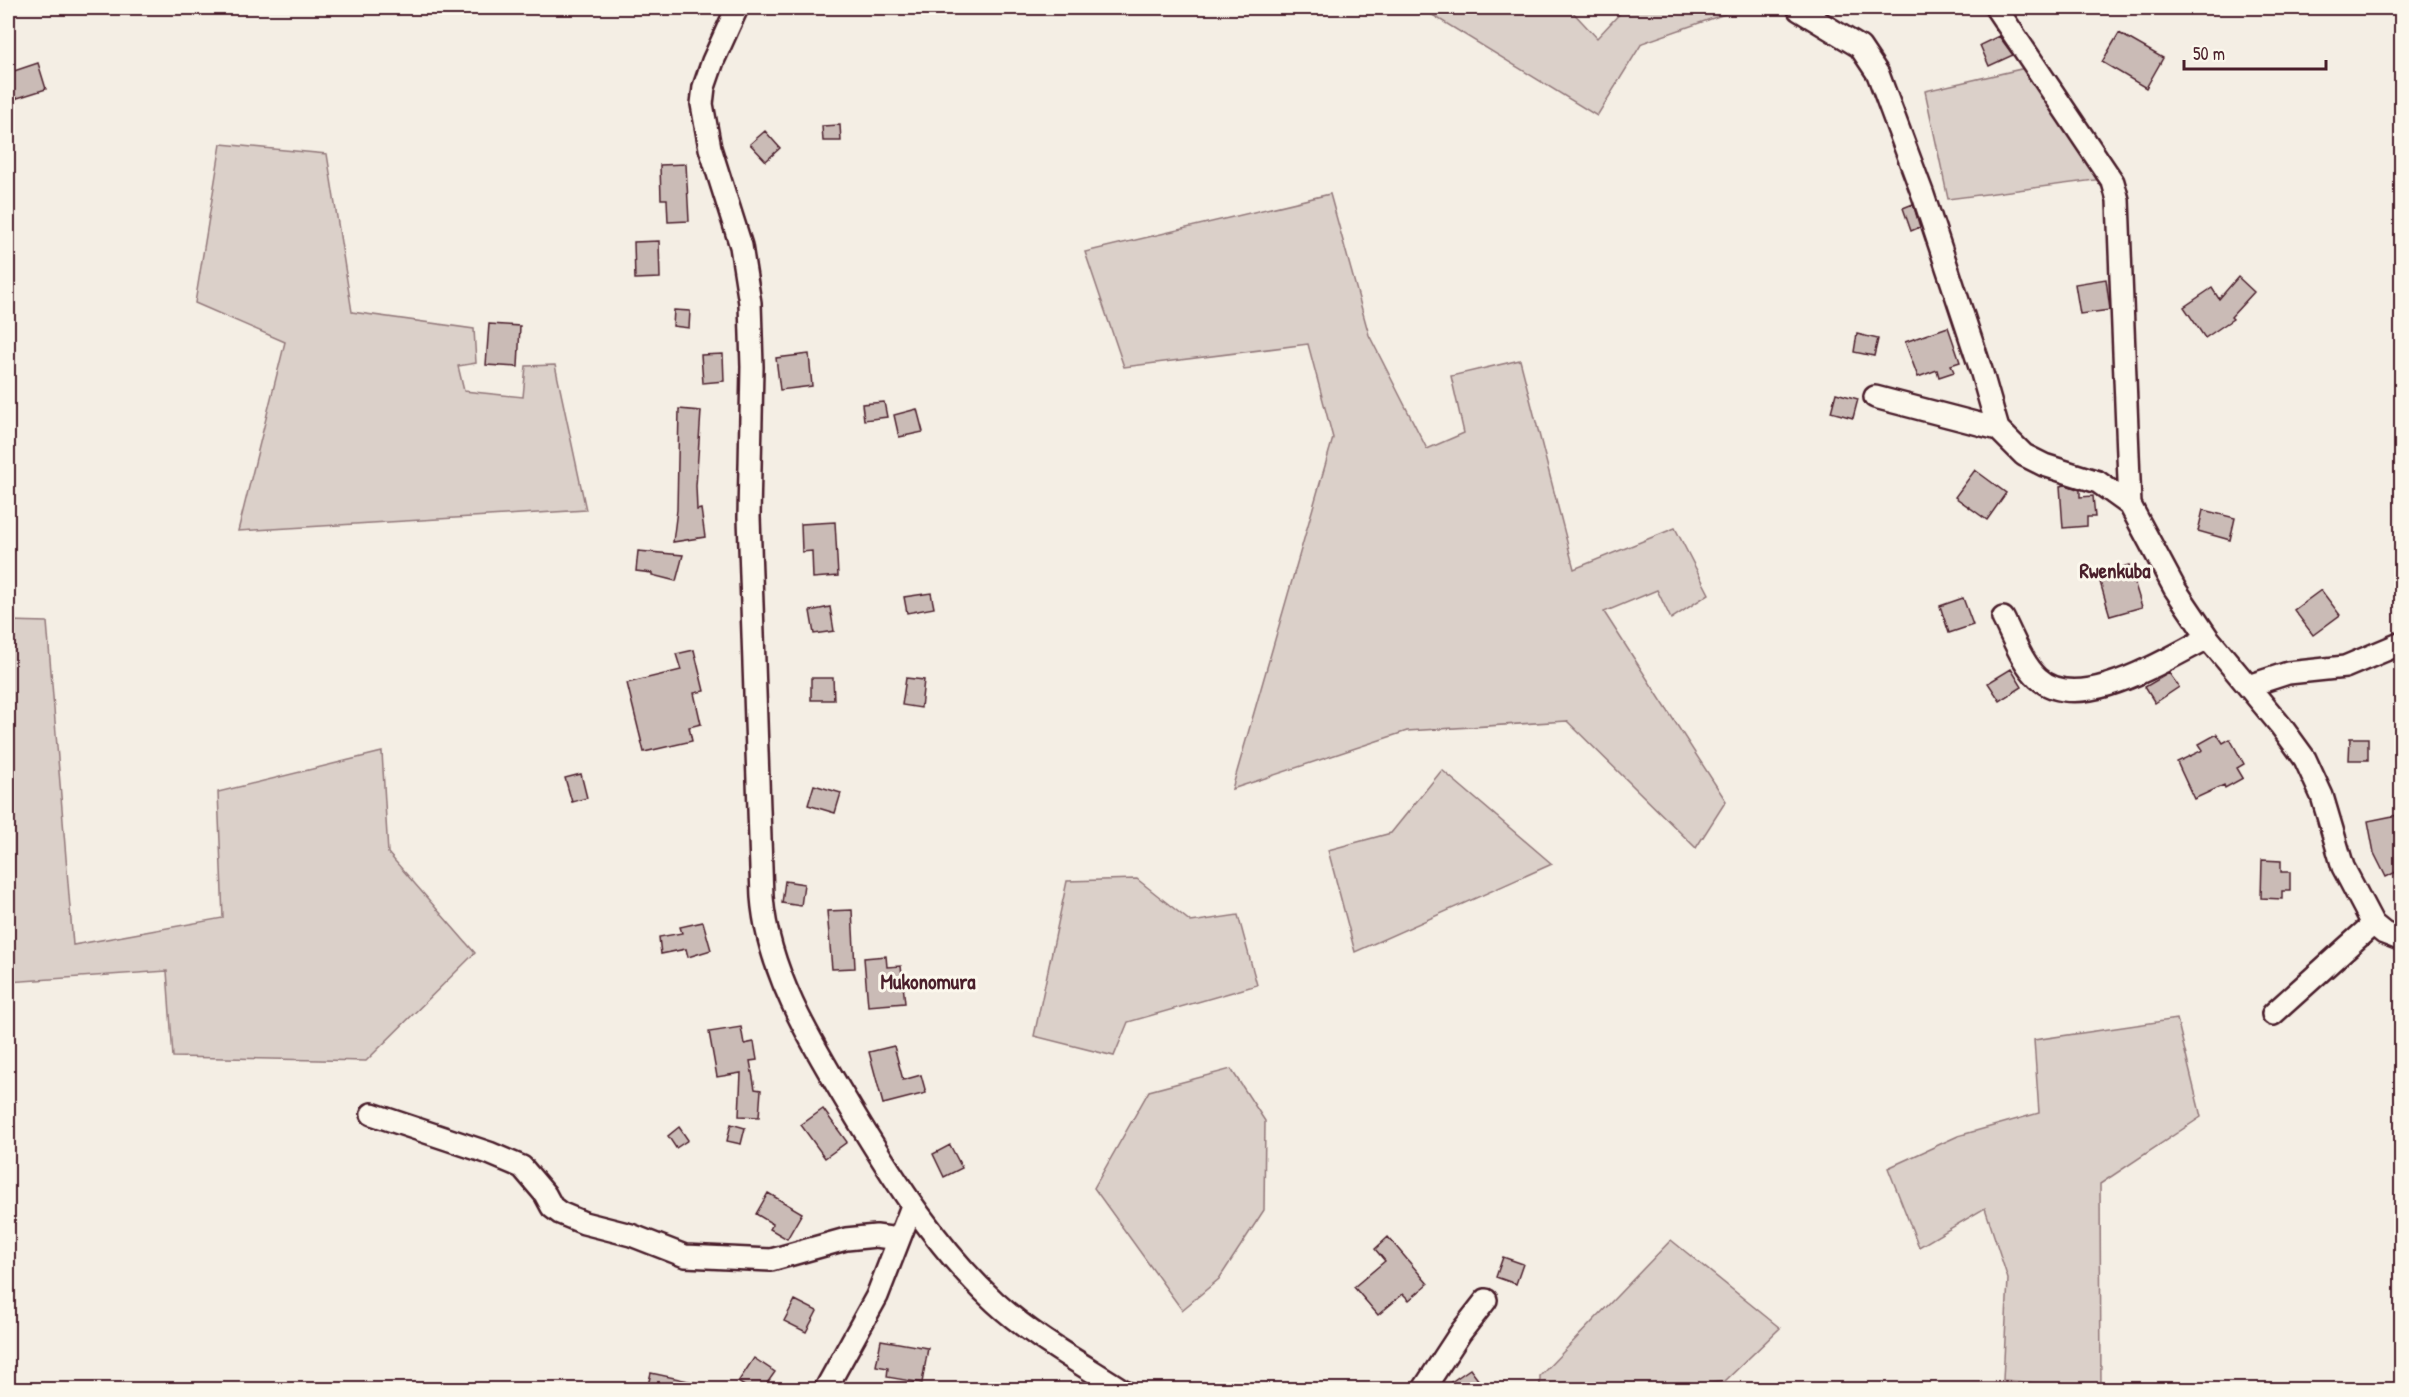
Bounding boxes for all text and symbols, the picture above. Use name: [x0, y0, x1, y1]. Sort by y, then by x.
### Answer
scale bar: [2184, 33, 2326, 71]
text: 50 m: [2193, 41, 2225, 66]
district label: Rwenkuba: [2079, 556, 2151, 585]
district label: Mukonomura: [880, 967, 976, 996]

